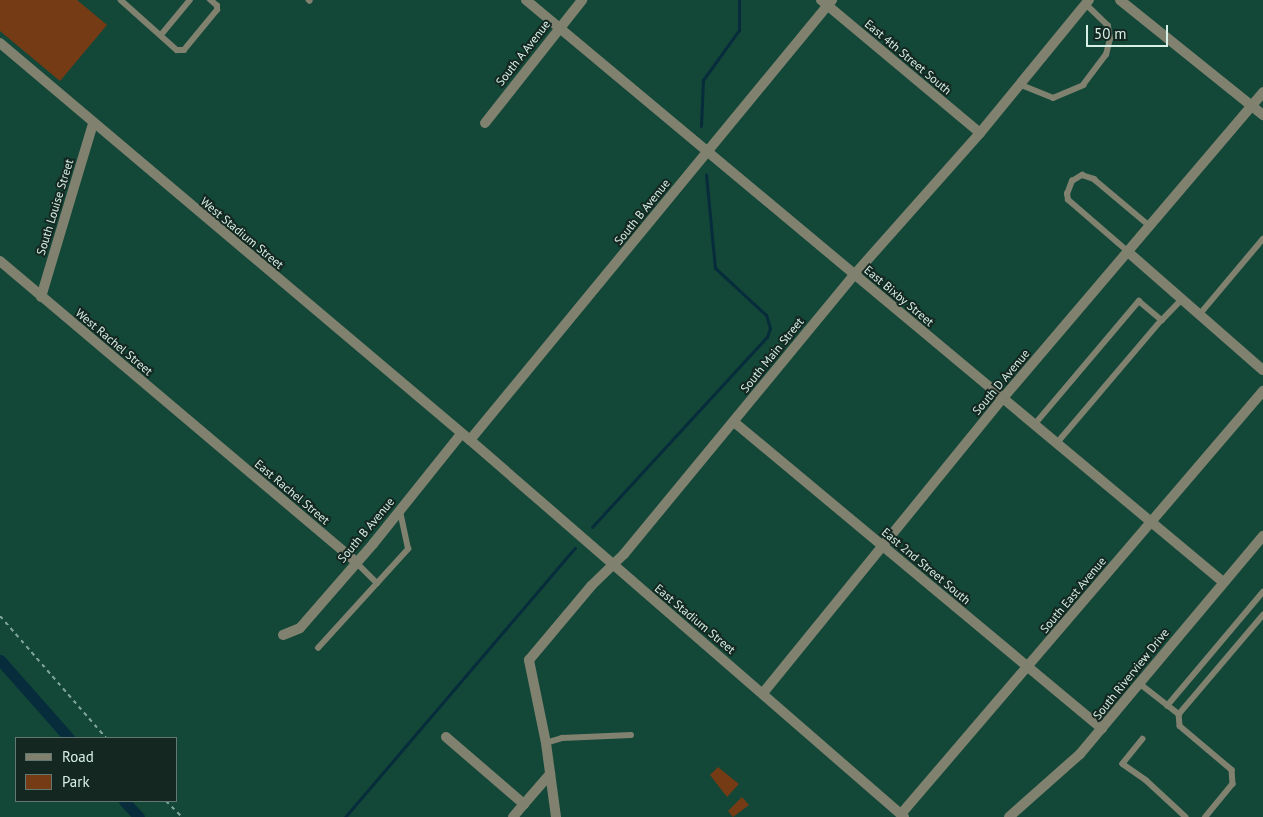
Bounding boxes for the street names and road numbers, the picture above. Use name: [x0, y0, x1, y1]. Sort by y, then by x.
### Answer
street label: South A Avenue: [492, 17, 554, 89]
street label: East 4th Street South: [862, 17, 954, 97]
street label: South Louise Street: [34, 157, 76, 257]
street label: South B Avenue: [611, 176, 673, 248]
street label: West Stadium Street: [198, 194, 286, 272]
street label: East Bixby Street: [861, 263, 937, 329]
street label: West Rachel Street: [73, 306, 155, 378]
street label: South Main Street: [737, 315, 807, 395]
street label: South D Avenue: [969, 346, 1033, 418]
street label: East Rachel Street: [252, 457, 332, 527]
street label: South B Avenue: [335, 494, 397, 566]
street label: East 2nd Street South: [879, 525, 973, 607]
street label: South East Avenue: [1037, 554, 1109, 636]
street label: East Stadium Street: [652, 581, 738, 657]
street label: South Riverview Drive: [1090, 625, 1172, 723]

